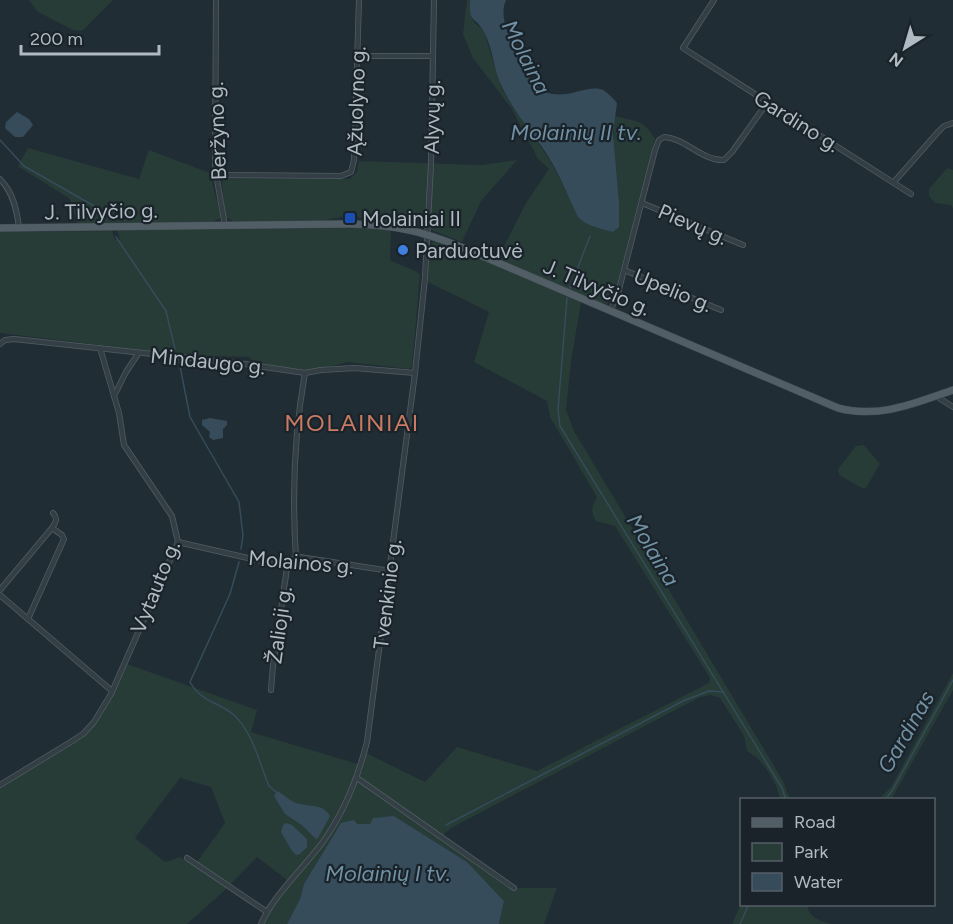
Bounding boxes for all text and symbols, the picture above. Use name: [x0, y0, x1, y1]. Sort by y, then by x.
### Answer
water label: Molaina: [496, 15, 556, 99]
scale bar: [21, 18, 159, 56]
north arrow: [875, 18, 935, 78]
text: 200 m: [30, 28, 83, 50]
street label: Ąžuolyno g.: [342, 46, 370, 156]
text: N: [886, 48, 907, 71]
street label: Alyvų g.: [419, 80, 445, 154]
street label: Beržyno g.: [203, 81, 231, 181]
street label: Gardino g.: [749, 85, 845, 157]
water label: Molainių II tv.: [510, 119, 642, 146]
street label: J. Tilvyčio g.: [44, 198, 158, 224]
street label: Pievų g.: [655, 198, 731, 250]
place label: Molainiai II: [362, 206, 461, 231]
marker: Molainiai II: [343, 211, 357, 225]
place label: Parduotuvė: [415, 238, 523, 263]
marker: Parduotuvė: [396, 243, 410, 257]
street label: J. Tilvyčio g.: [540, 253, 654, 321]
street label: Upelio g.: [630, 263, 716, 317]
street label: Mindaugo g.: [149, 343, 267, 379]
district label: MOLAINIAI: [284, 408, 420, 437]
water label: Molaina: [621, 509, 685, 591]
street label: Vytauto g.: [125, 537, 185, 637]
street label: Tvenkinio g.: [368, 537, 406, 651]
street label: Molainos g.: [247, 545, 355, 579]
street label: Žalioji g.: [261, 585, 297, 665]
water label: Gardinas: [872, 686, 940, 778]
legend: [740, 798, 935, 906]
text: Road: [794, 811, 835, 833]
text: Park: [794, 841, 829, 863]
water label: Molainių I tv.: [325, 860, 451, 887]
text: Water: [794, 871, 842, 893]

